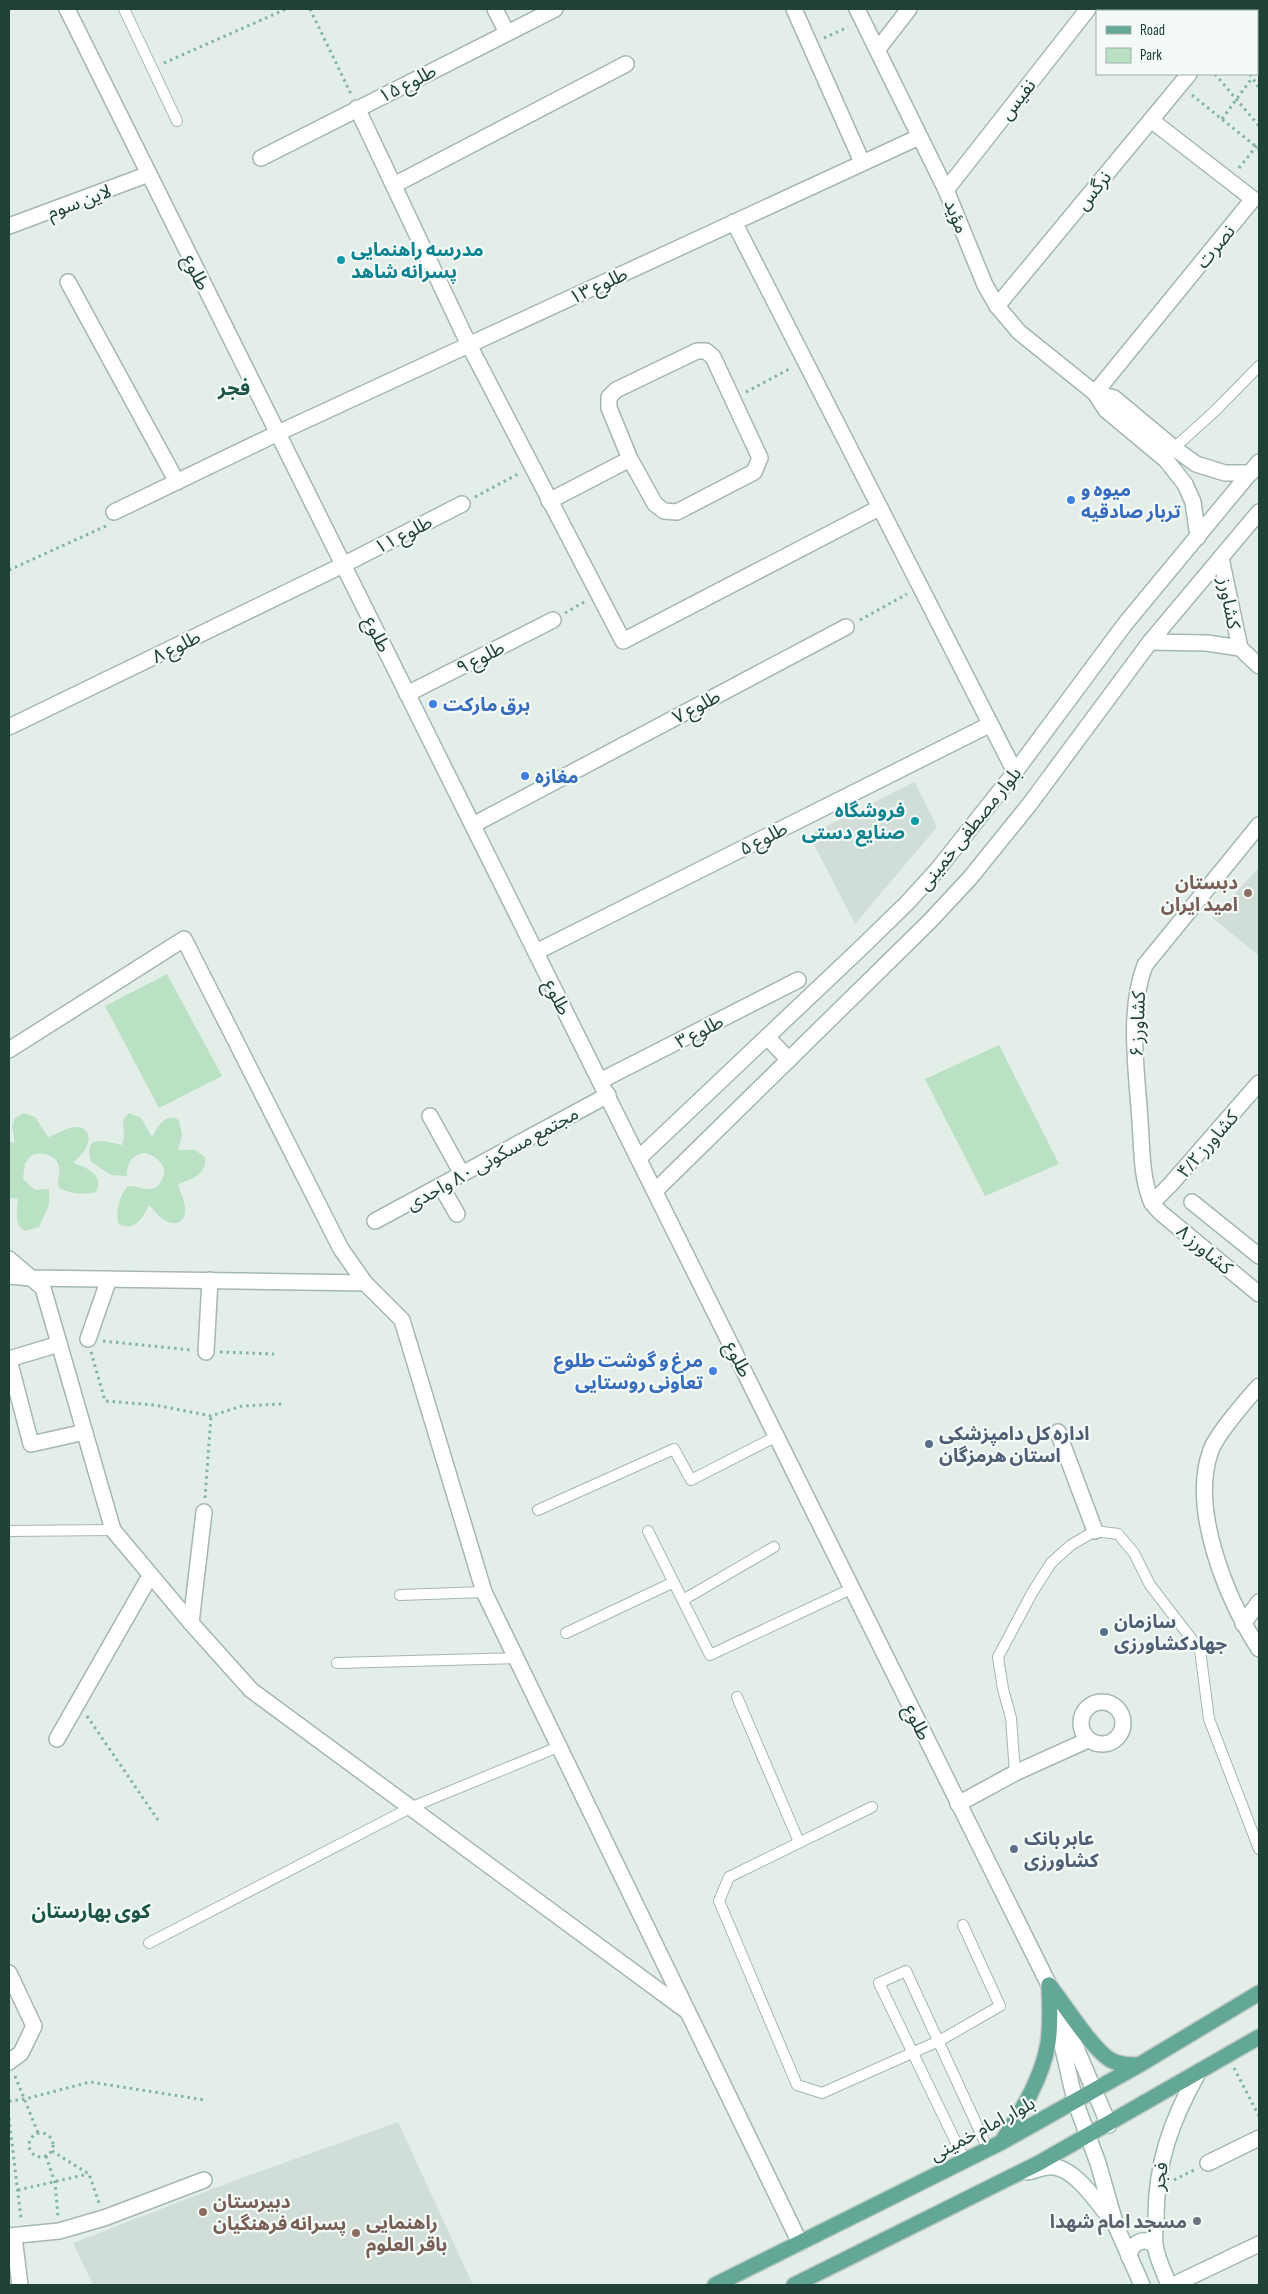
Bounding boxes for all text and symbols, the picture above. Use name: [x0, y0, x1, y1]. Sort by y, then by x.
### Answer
legend: [1096, 10, 1258, 75]
text: Road: [1140, 21, 1165, 40]
text: Park: [1140, 46, 1162, 65]
street label: طلوع ۱۵: [375, 60, 441, 110]
street label: نفیس: [995, 75, 1041, 125]
street label: نرگس: [1071, 167, 1117, 215]
street label: لاین سوم: [44, 180, 115, 227]
street label: مؤید: [938, 196, 973, 237]
street label: نصرت: [1192, 220, 1241, 273]
place label: مدرسه راهنمایی پسرانه شاهد: [351, 239, 484, 284]
street label: طلوع: [176, 251, 214, 295]
marker: مدرسه راهنمایی پسرانه شاهد: [335, 254, 347, 266]
street label: طلوع ۱۳: [566, 263, 632, 311]
district label: فجر: [217, 377, 250, 401]
place label: میوه و تربار صادقیه: [1081, 479, 1181, 524]
marker: میوه و تربار صادقیه: [1065, 494, 1077, 506]
street label: طلوع ۱۱: [371, 511, 437, 561]
street label: کشاورز: [1212, 575, 1245, 632]
street label: طلوع: [357, 613, 395, 657]
street label: طلوع ۸: [149, 626, 205, 670]
street label: طلوع ۹: [453, 636, 509, 681]
street label: طلوع ۷: [669, 685, 725, 730]
place label: برق مارکت: [443, 694, 530, 717]
marker: برق مارکت: [427, 698, 439, 710]
street label: بلوار مصطفی خمینی: [913, 763, 1027, 895]
place label: مغازه: [535, 766, 579, 789]
marker: مغازه: [519, 770, 531, 782]
place label: فروشگاه صنایع دستی: [802, 800, 905, 847]
marker: فروشگاه صنایع دستی: [909, 815, 921, 827]
street label: طلوع ۵: [736, 817, 792, 862]
place label: دبستان امید ایران: [1161, 872, 1238, 917]
marker: دبستان امید ایران: [1242, 887, 1254, 899]
street label: طلوع: [537, 976, 575, 1020]
street label: کشاورز ۶: [1126, 990, 1151, 1057]
street label: طلوع ۳: [672, 1010, 728, 1055]
street label: مجتمع مسکونی ۸۰ واحدی: [402, 1102, 584, 1218]
street label: کشاورز ۴/۲: [1172, 1106, 1245, 1184]
street label: کشاورز ۸: [1171, 1220, 1238, 1281]
street label: طلوع: [718, 1338, 756, 1382]
place label: مرغ و گوشت طلوع تعاونی روستایی: [554, 1350, 703, 1395]
marker: مرغ و گوشت طلوع تعاونی روستایی: [707, 1365, 719, 1377]
place label: اداره کل دامپزشکی استان هرمزگان: [939, 1423, 1089, 1468]
marker: اداره کل دامپزشکی استان هرمزگان: [923, 1438, 935, 1450]
place label: سازمان جهادکشاورزی: [1114, 1611, 1227, 1656]
marker: سازمان جهادکشاورزی: [1098, 1626, 1110, 1638]
street label: طلوع: [897, 1701, 935, 1745]
place label: عابر بانک کشاورزی: [1024, 1828, 1099, 1873]
marker: عابر بانک کشاورزی: [1008, 1843, 1020, 1855]
district label: کوی بهارستان: [31, 1900, 151, 1924]
street label: بلوار امام خمینی: [926, 2092, 1040, 2169]
street label: فجر: [1147, 2161, 1174, 2193]
place label: دبیرستان پسرانه فرهنگیان: [213, 2191, 346, 2236]
marker: دبیرستان پسرانه فرهنگیان: [197, 2206, 209, 2218]
place label: مسجد امام شهدا: [1050, 2211, 1187, 2236]
place label: راهنمایی باقر العلوم: [366, 2212, 447, 2259]
marker: مسجد امام شهدا: [1191, 2215, 1203, 2227]
marker: راهنمایی باقر العلوم: [350, 2227, 362, 2239]

